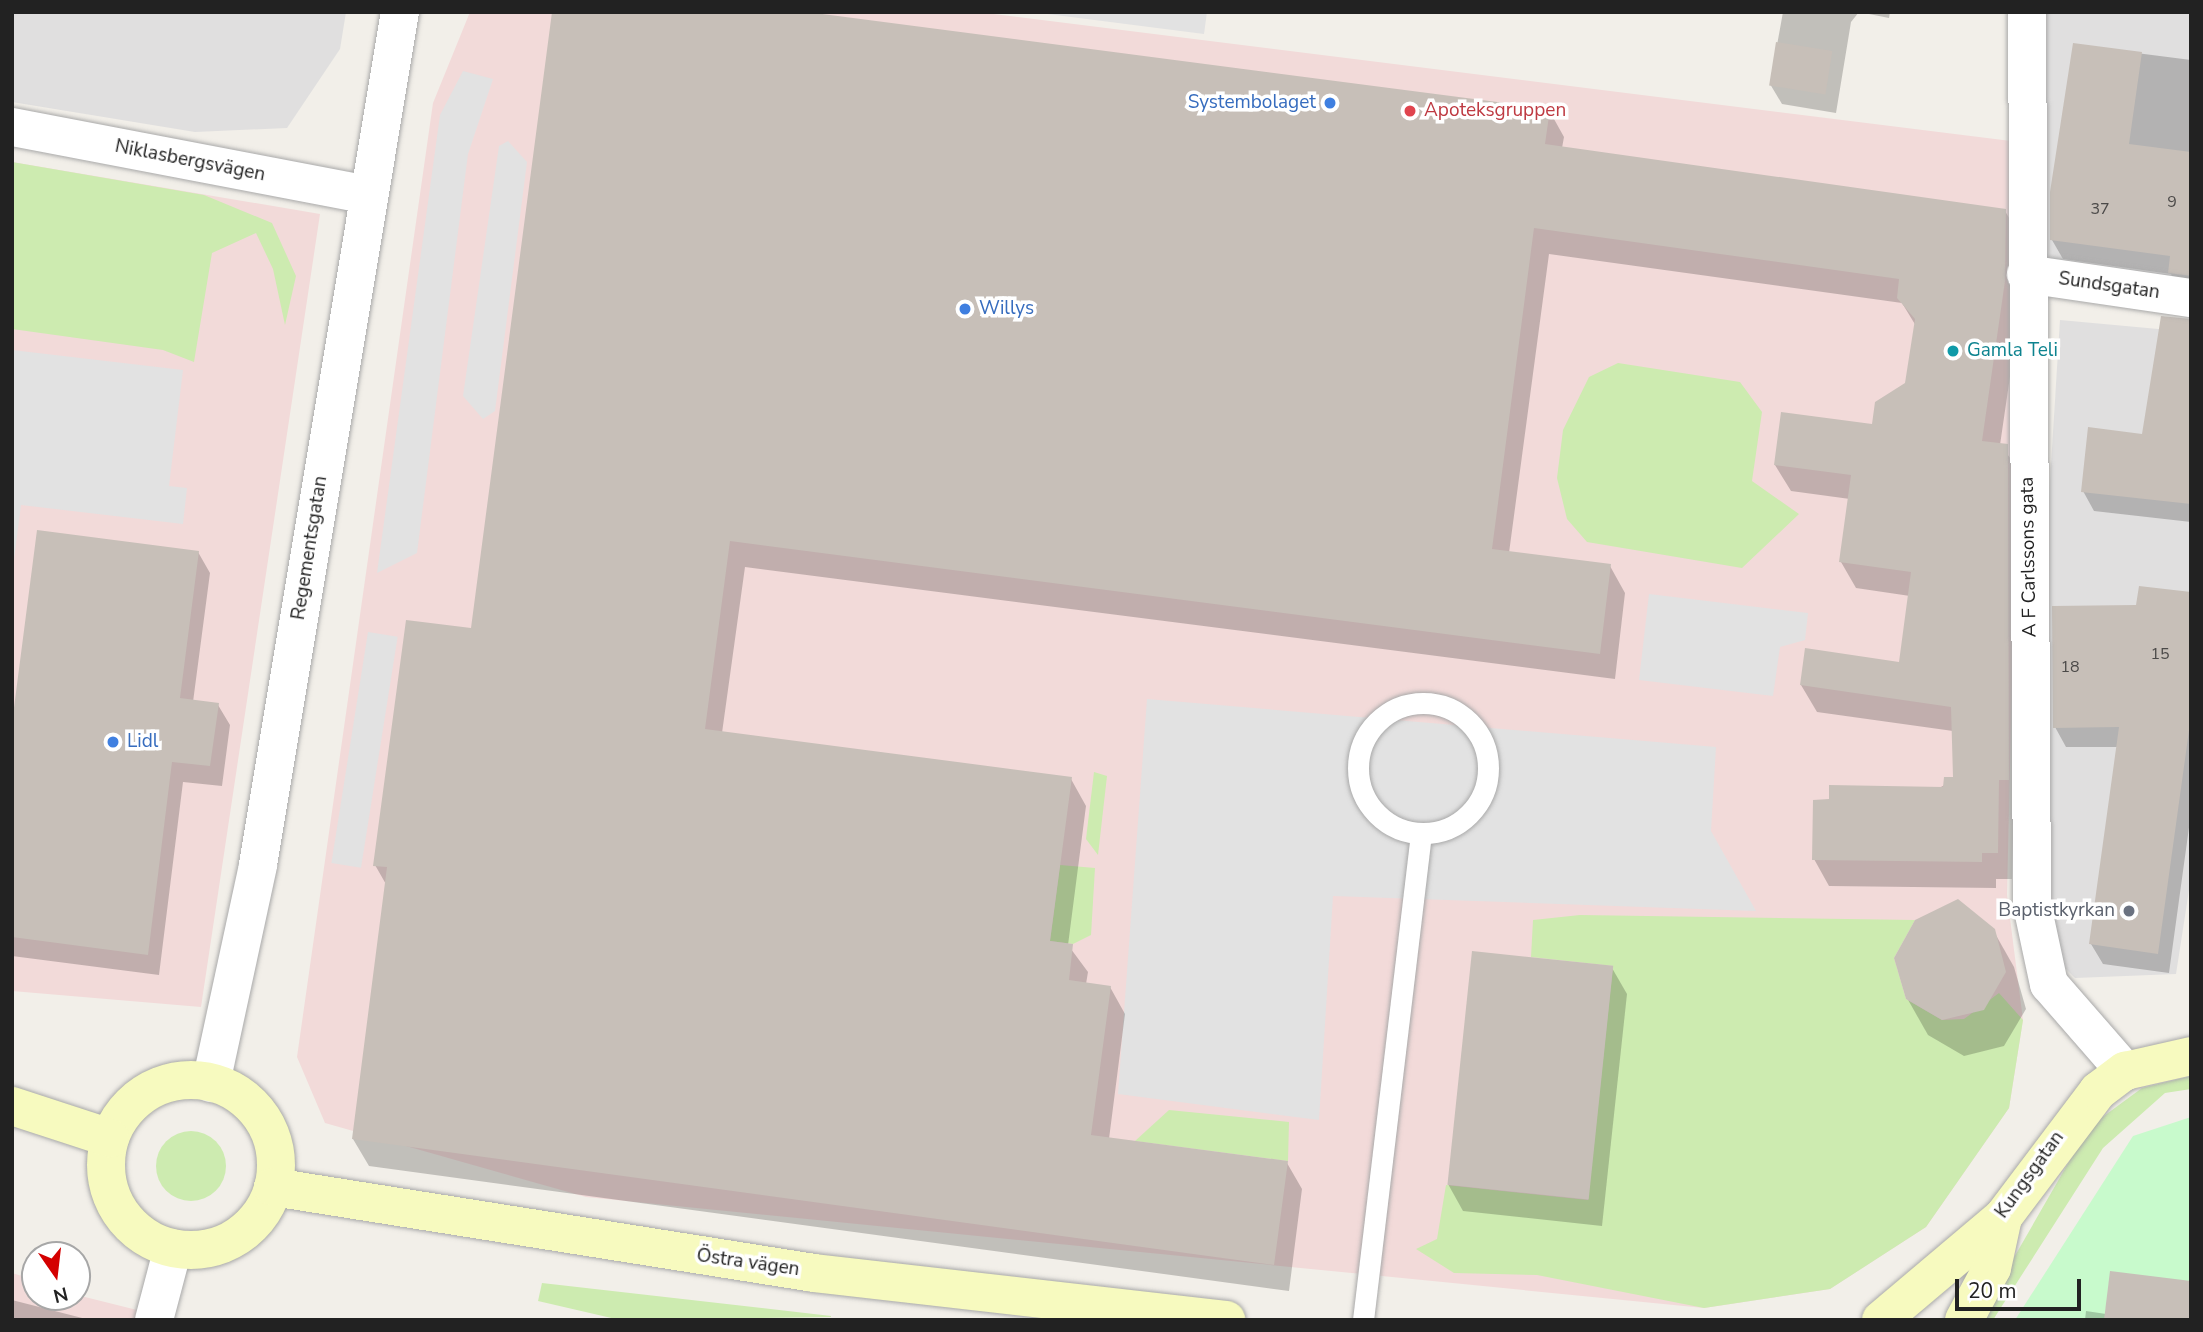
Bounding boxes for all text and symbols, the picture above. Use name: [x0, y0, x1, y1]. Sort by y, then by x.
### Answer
place label: Systembolaget: [1188, 92, 1316, 114]
marker: Systembolaget: [1322, 95, 1338, 111]
place label: Apoteksgruppen: [1424, 100, 1566, 122]
marker: Apoteksgruppen: [1402, 103, 1418, 119]
street label: Niklasbergsvägen: [113, 135, 267, 187]
house number: 9: [2167, 192, 2177, 212]
house number: 37: [2090, 199, 2110, 219]
street label: Sundsgatan: [2057, 268, 2161, 304]
place label: Willys: [979, 298, 1034, 320]
marker: Willys: [957, 301, 973, 317]
place label: Gamla Teli: [1967, 340, 2058, 362]
marker: Gamla Teli: [1945, 343, 1961, 359]
street label: Regementsgatan: [287, 474, 333, 622]
street label: A F Carlssons gata: [2016, 477, 2042, 637]
house number: 15: [2150, 644, 2170, 664]
house number: 18: [2060, 657, 2080, 677]
place label: Lidl: [127, 731, 158, 753]
marker: Lidl: [105, 734, 121, 750]
place label: Baptistkyrkan: [1998, 900, 2115, 922]
marker: Baptistkyrkan: [2121, 903, 2137, 919]
street label: Kungsgatan: [1991, 1127, 2069, 1223]
north arrow: [21, 1241, 91, 1311]
street label: Östra vägen: [695, 1244, 801, 1282]
scale bar: [1958, 1266, 2084, 1310]
text: 20 m: [1968, 1277, 2017, 1305]
text: N: [51, 1280, 71, 1309]

